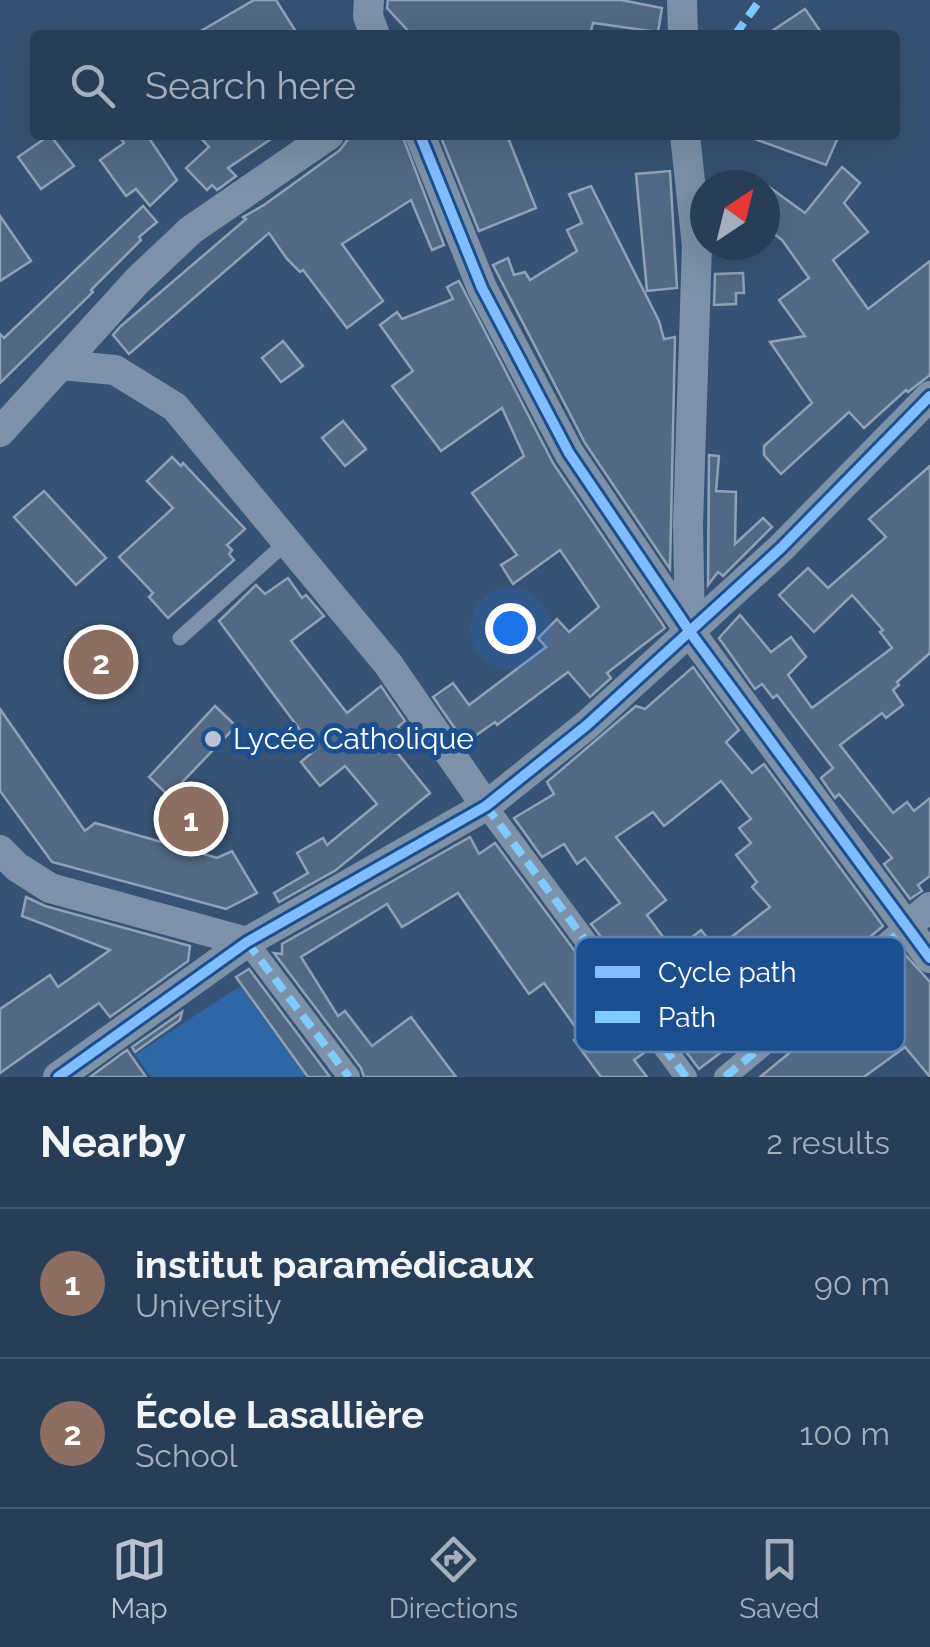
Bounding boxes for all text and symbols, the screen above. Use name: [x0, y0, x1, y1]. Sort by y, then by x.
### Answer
search box: [30, 30, 900, 140]
icon: search: [65, 58, 120, 113]
text: Search here: [145, 63, 356, 108]
north arrow: [690, 170, 780, 260]
your location: [485, 603, 536, 654]
pin: 2: [68, 624, 134, 700]
place label: Lycée Catholique: [233, 721, 474, 756]
marker: Lycée Catholique: [202, 728, 224, 750]
pin: 1: [158, 782, 224, 856]
legend: [575, 937, 905, 1052]
text: Cycle path: [658, 956, 797, 989]
text: Path: [658, 1001, 716, 1034]
text: Nearby: [40, 1118, 186, 1167]
text: 2 results: [766, 1124, 890, 1161]
text: institut paramédicaux: [135, 1242, 534, 1287]
text: 1: [65, 1265, 80, 1302]
text: 90 m: [814, 1265, 890, 1302]
text: University: [135, 1287, 282, 1324]
text: École Lasallière: [135, 1392, 424, 1437]
text: 2: [63, 1415, 82, 1452]
text: 100 m: [800, 1415, 890, 1452]
text: School: [135, 1437, 237, 1474]
tab: Map: [111, 1532, 168, 1625]
tab: Directions: [389, 1532, 518, 1625]
tab: Saved: [739, 1532, 819, 1625]

